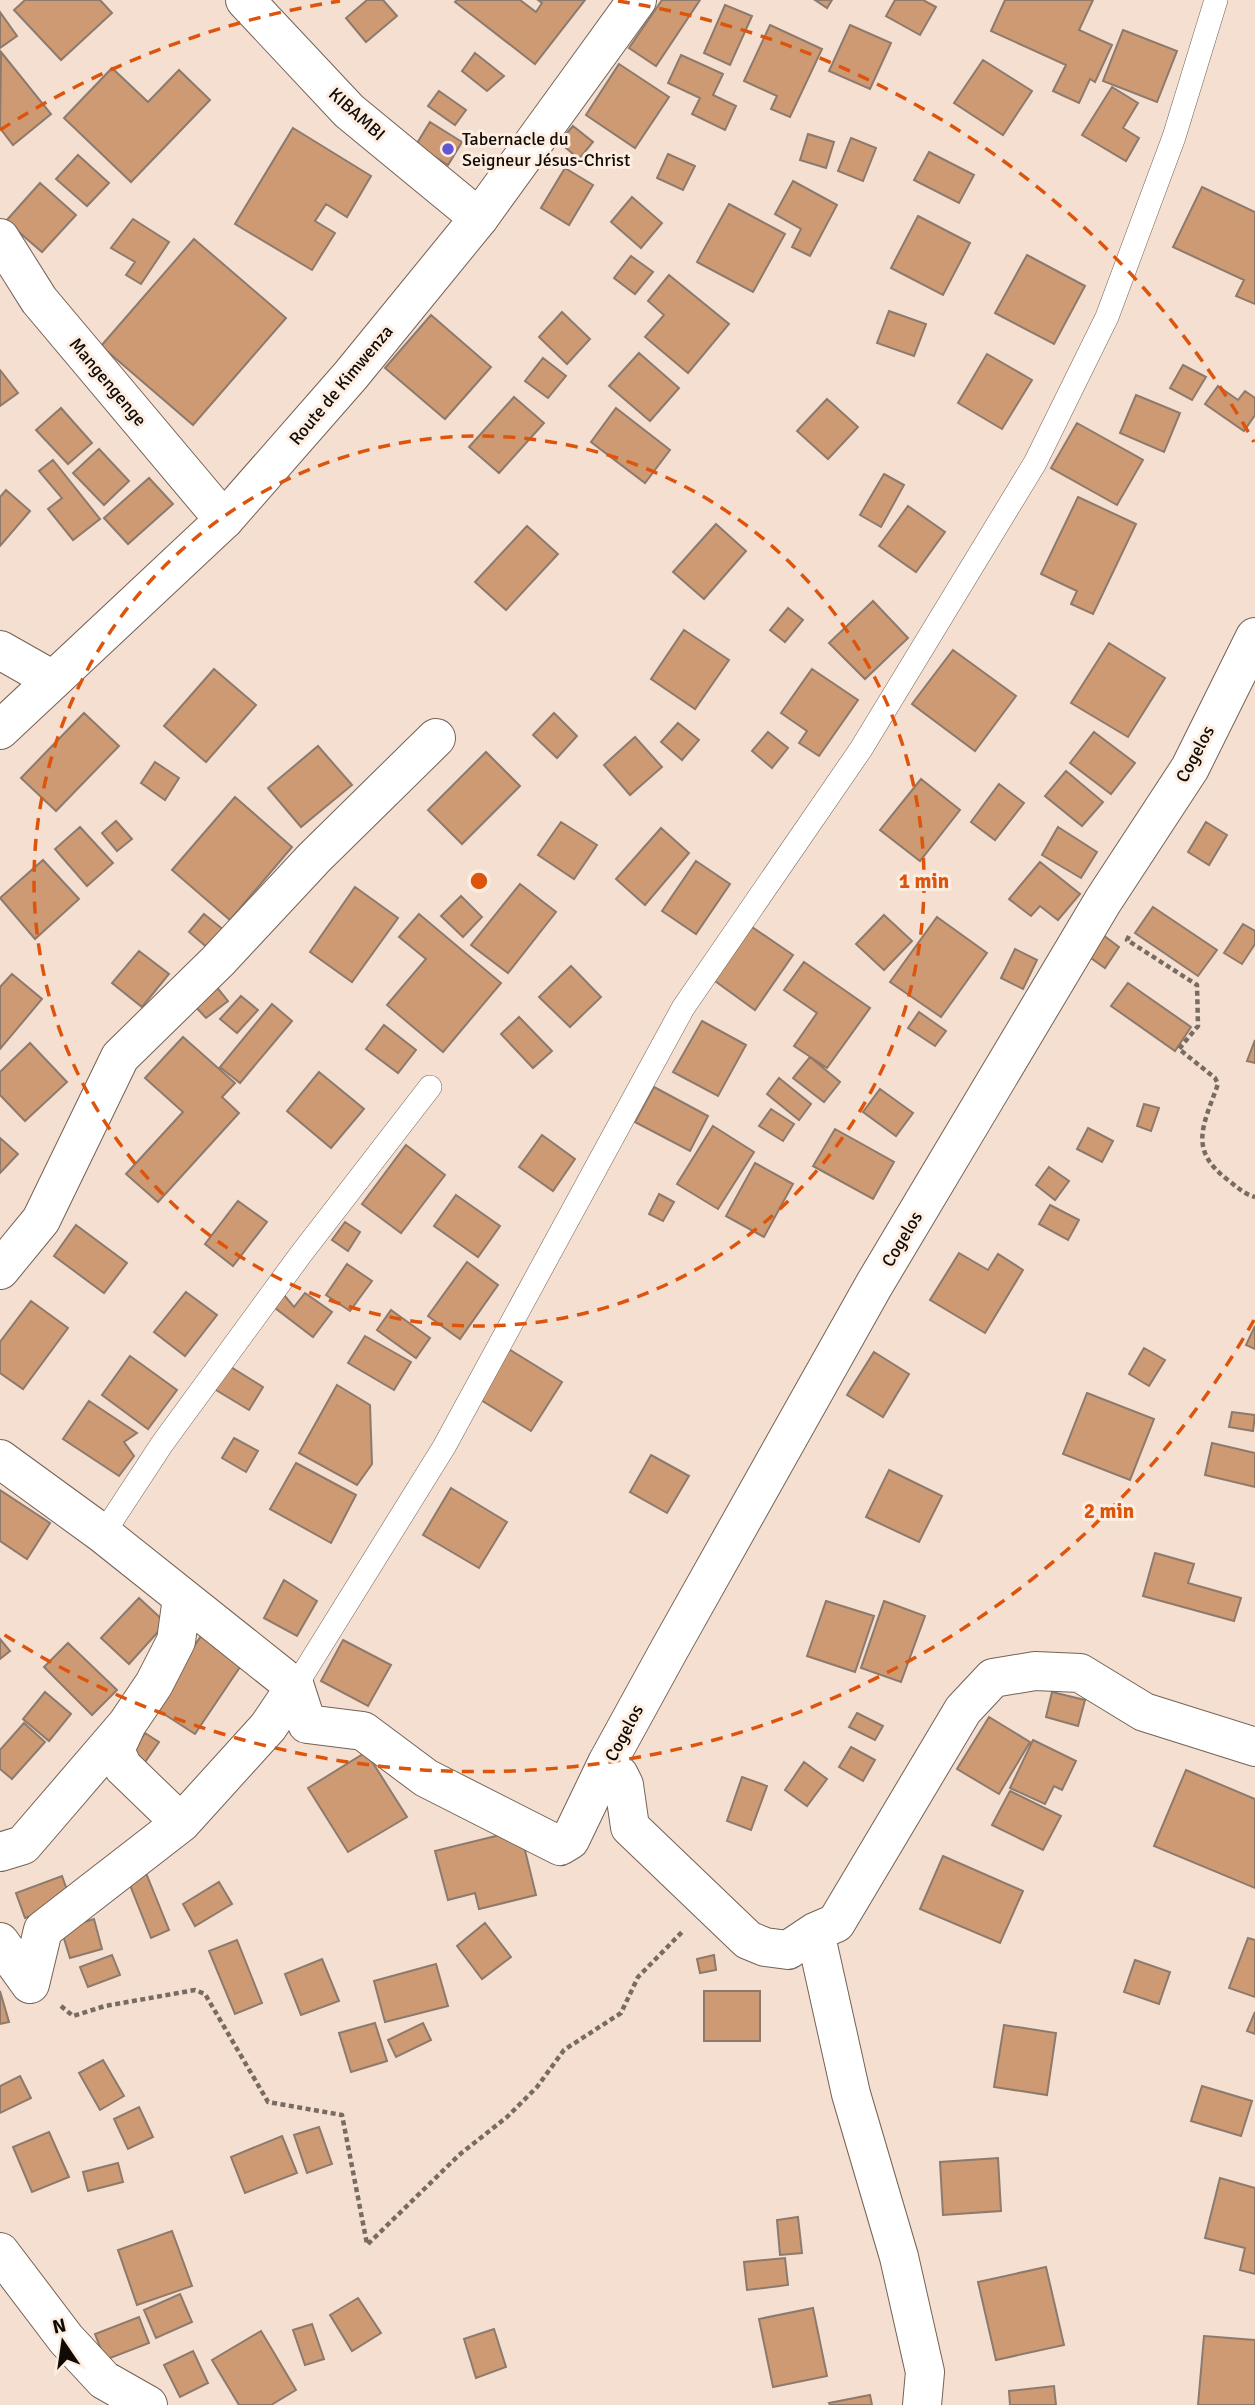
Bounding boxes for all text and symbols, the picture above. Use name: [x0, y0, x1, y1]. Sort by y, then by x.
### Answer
street label: KIBAMBI: [324, 83, 390, 145]
place label: Tabernacle du Seigneur Jésus-Christ: [462, 128, 630, 171]
marker: Tabernacle du Seigneur Jésus-Christ: [440, 141, 456, 157]
street label: Route de Kimwenza: [284, 321, 398, 449]
street label: Mangengenge: [65, 333, 151, 431]
street label: Cogelos: [1171, 722, 1219, 786]
text: 1 min: [899, 868, 949, 894]
centre of rings: [467, 869, 491, 893]
street label: Cogelos: [877, 1207, 927, 1271]
text: 2 min: [1084, 1498, 1134, 1524]
street label: Cogelos: [600, 1701, 648, 1765]
north arrow: [28, 2307, 98, 2377]
text: N: [50, 2313, 69, 2340]

